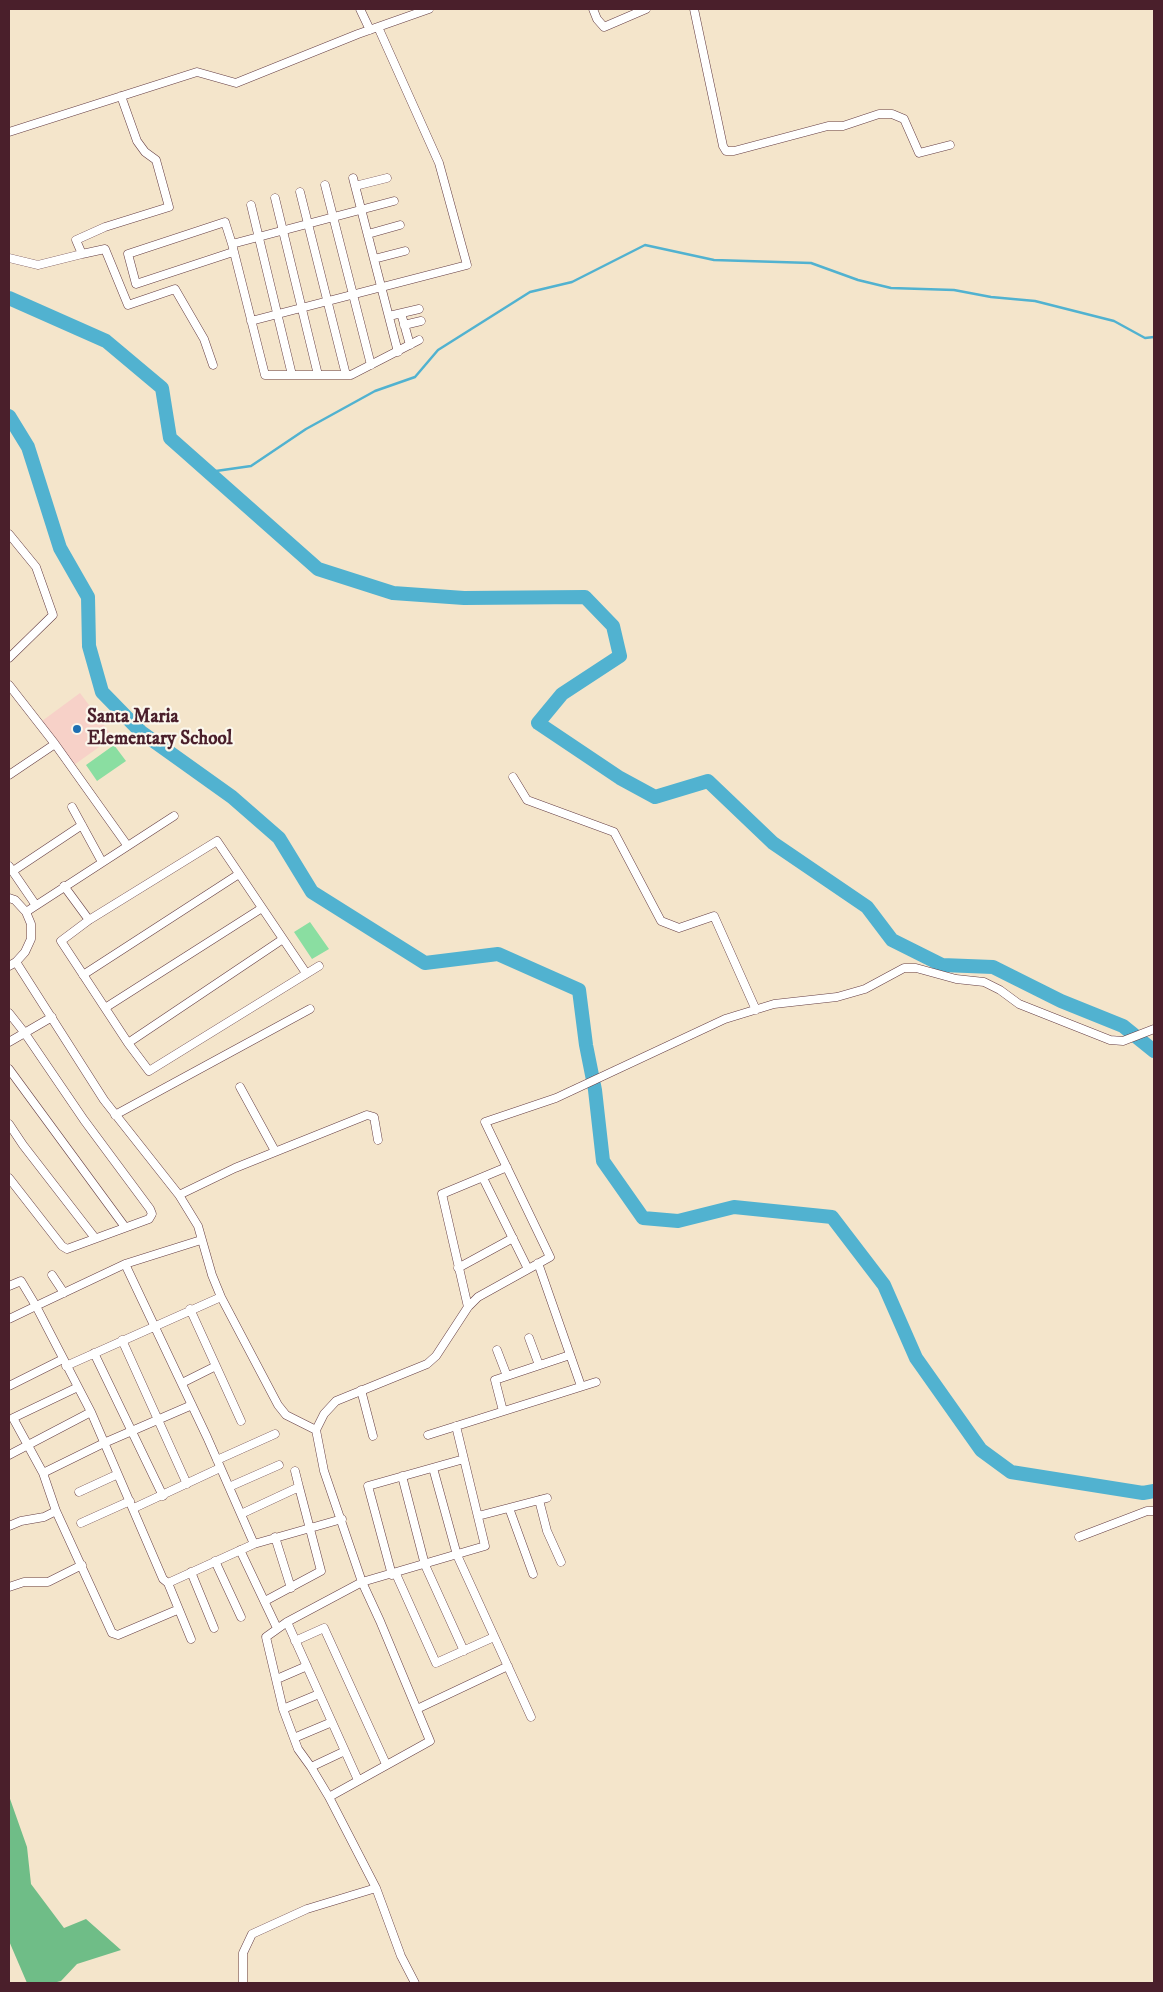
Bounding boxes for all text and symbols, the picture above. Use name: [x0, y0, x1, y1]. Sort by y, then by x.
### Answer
place label: Santa Maria Elementary School: [87, 707, 232, 751]
marker: Santa Maria Elementary School: [71, 723, 83, 735]

